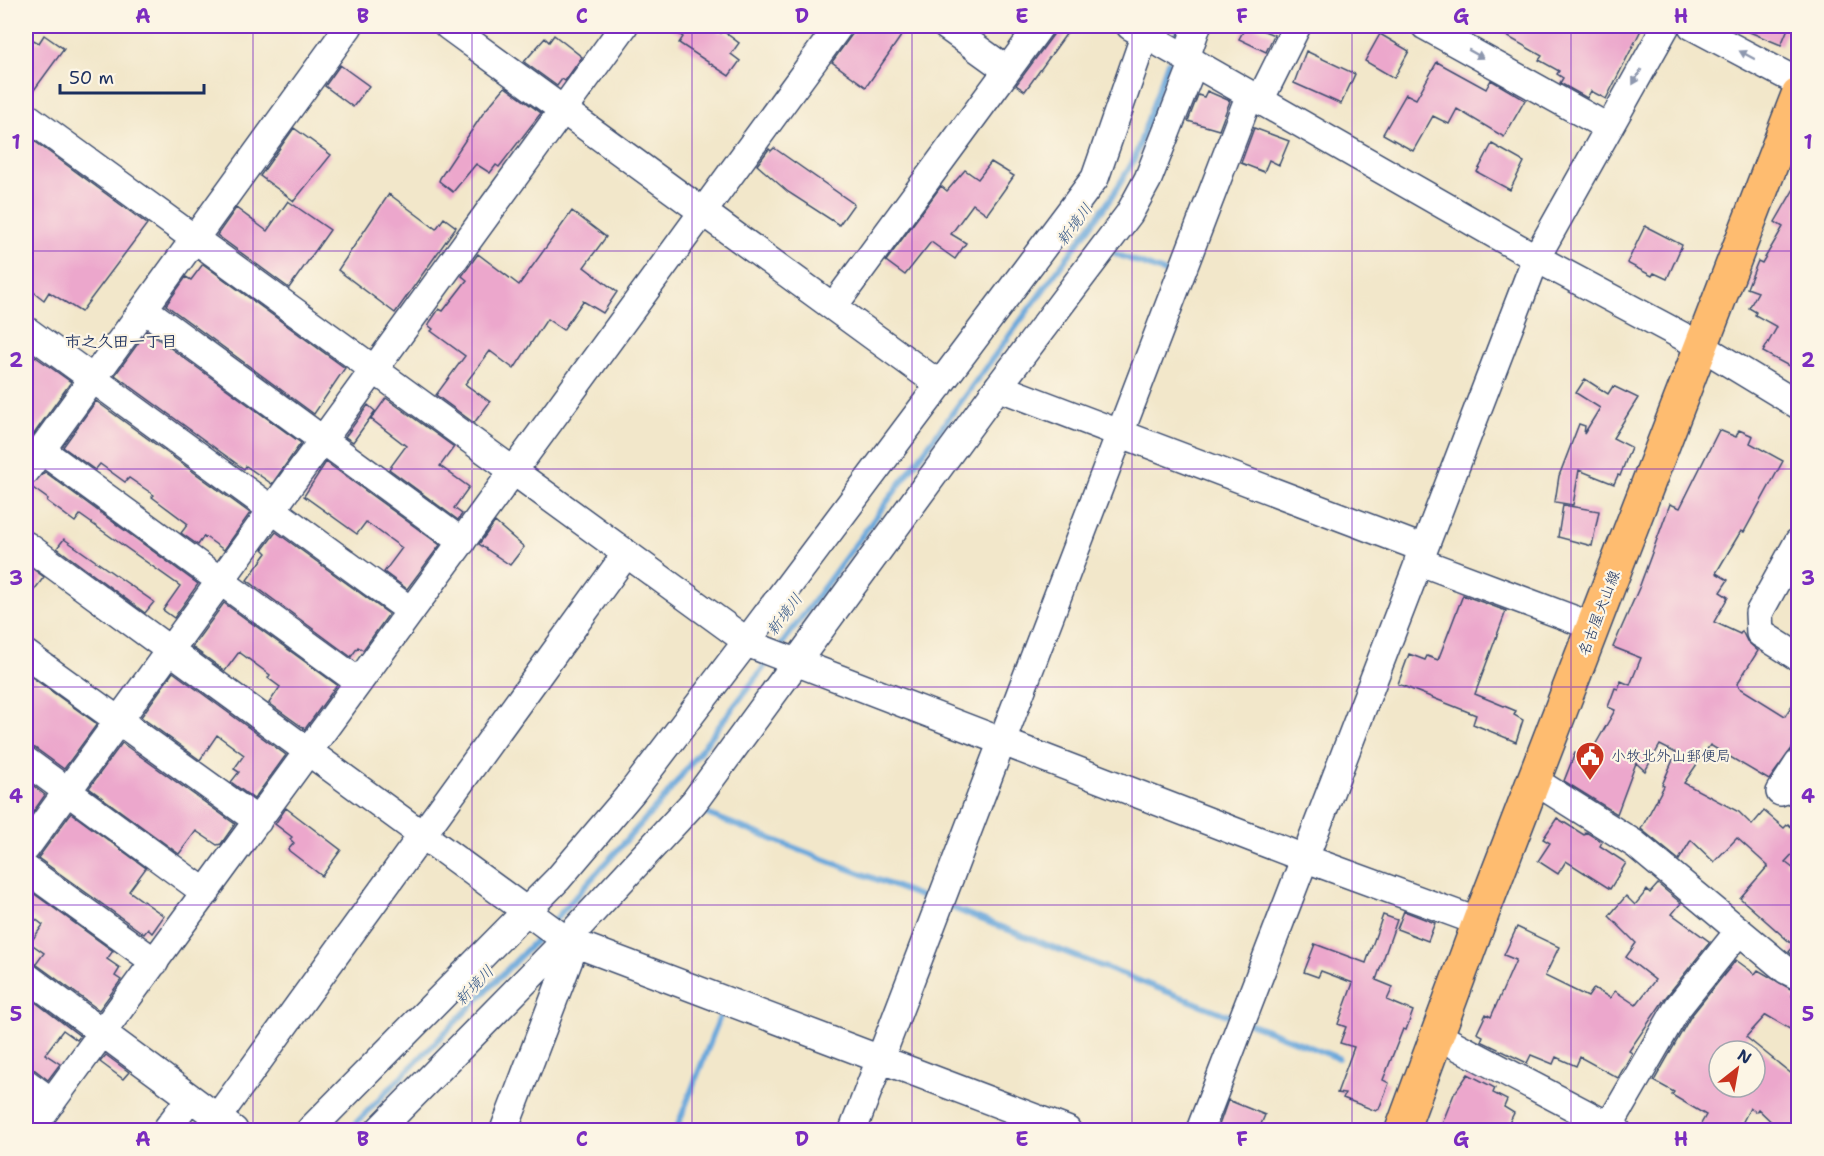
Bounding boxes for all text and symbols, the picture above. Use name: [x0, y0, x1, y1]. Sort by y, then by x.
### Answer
text: A: [135, 3, 151, 29]
text: B: [357, 3, 369, 29]
text: C: [576, 3, 588, 29]
text: D: [795, 3, 809, 29]
text: E: [1015, 3, 1029, 29]
text: F: [1236, 3, 1248, 29]
text: G: [1453, 3, 1469, 29]
text: H: [1674, 3, 1688, 29]
one-way arrow: [1468, 49, 1485, 59]
one-way arrow: [1738, 50, 1755, 60]
scale bar: [60, 57, 204, 95]
text: 50 m: [69, 66, 114, 90]
one-way arrow: [1632, 69, 1643, 85]
text: 1: [11, 129, 21, 155]
text: 1: [1803, 129, 1813, 155]
water label: 新境川: [1052, 199, 1097, 250]
district label: 市之久田一丁目: [65, 331, 177, 352]
text: 2: [9, 347, 23, 373]
text: 2: [1801, 347, 1815, 373]
text: 3: [9, 565, 23, 591]
text: 3: [1801, 565, 1815, 591]
street label: 名古屋犬山線: [1574, 567, 1624, 659]
water label: 新境川: [762, 589, 807, 640]
public building icon: 小牧北外山郵便局: [1574, 740, 1606, 782]
place label: 小牧北外山郵便局: [1611, 746, 1731, 766]
text: 4: [9, 783, 23, 809]
text: 4: [1801, 783, 1815, 809]
water label: 新境川: [450, 961, 499, 1010]
text: 5: [10, 1001, 22, 1027]
text: 5: [1802, 1001, 1814, 1027]
north arrow: [1707, 1039, 1767, 1099]
text: N: [1734, 1044, 1755, 1069]
text: A: [135, 1126, 151, 1152]
text: B: [357, 1126, 369, 1152]
text: C: [576, 1126, 588, 1152]
text: D: [795, 1126, 809, 1152]
text: E: [1015, 1126, 1029, 1152]
text: F: [1236, 1126, 1248, 1152]
text: G: [1453, 1126, 1469, 1152]
text: H: [1674, 1126, 1688, 1152]

